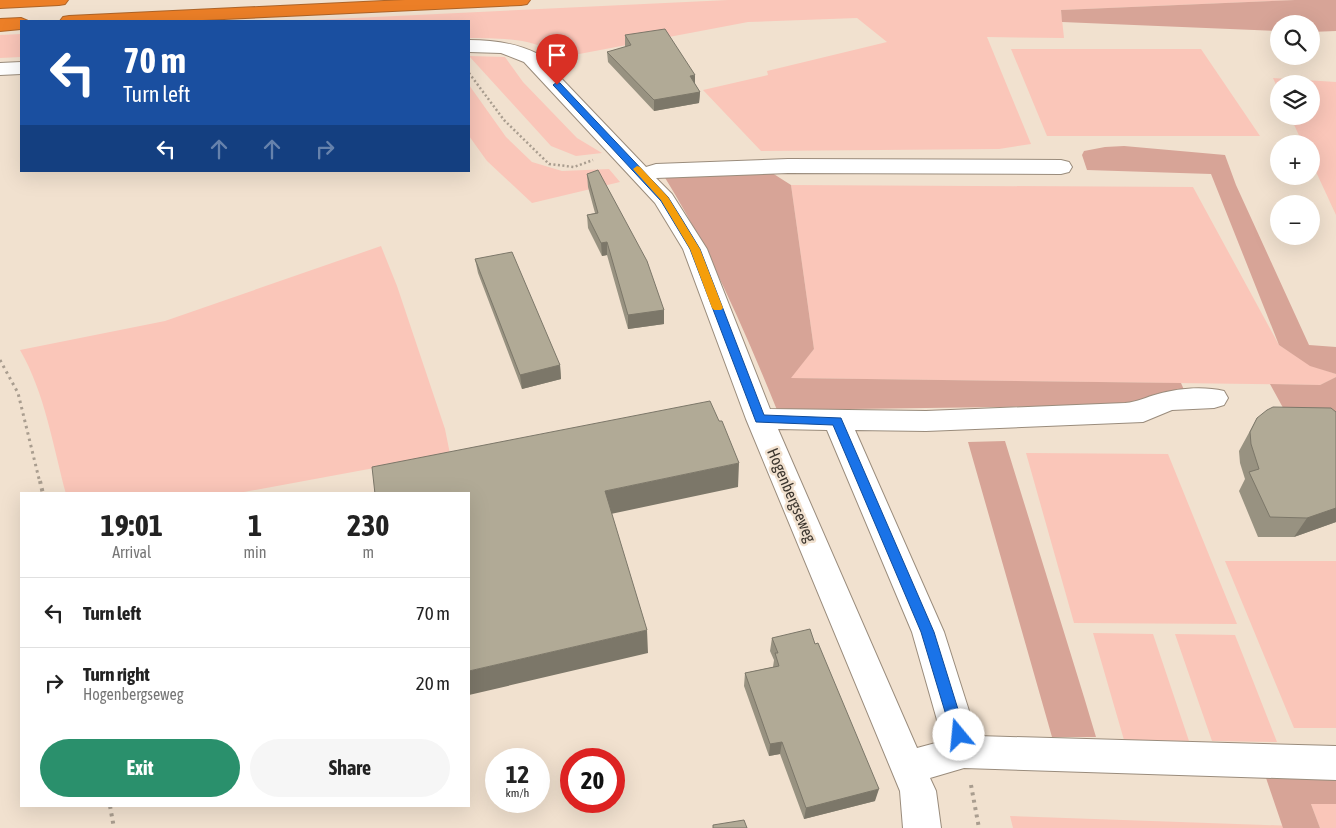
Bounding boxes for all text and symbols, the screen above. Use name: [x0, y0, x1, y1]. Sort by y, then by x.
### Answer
map controls: [1270, 15, 1320, 245]
button: search: [1270, 15, 1320, 65]
pin: [536, 34, 578, 85]
icon: left: [40, 40, 105, 105]
text: 70 m: [123, 40, 186, 80]
icon: arrive: [543, 41, 571, 69]
button: layers: [1270, 75, 1320, 125]
text: Turn left: [123, 81, 190, 107]
icon: left: [152, 135, 180, 163]
icon: ahead: [205, 135, 233, 163]
icon: ahead: [258, 135, 286, 163]
icon: right: [311, 135, 339, 163]
button: +: [1270, 135, 1320, 185]
button: −: [1270, 195, 1320, 245]
street label: Hogenbergseweg: [763, 445, 820, 545]
text: 19:01: [101, 508, 163, 542]
text: 1: [248, 508, 262, 542]
text: 230: [347, 508, 389, 542]
text: Arrival: [112, 543, 151, 561]
text: min: [244, 543, 267, 561]
text: m: [362, 543, 374, 561]
icon: left: [40, 599, 68, 627]
text: Turn left: [83, 602, 141, 624]
text: 70 m: [416, 602, 450, 624]
text: Turn right: [83, 663, 150, 685]
icon: right: [40, 669, 68, 697]
text: 20 m: [416, 672, 450, 694]
text: Hogenbergseweg: [83, 685, 184, 703]
position arrow: [932, 708, 984, 760]
button: Exit: [40, 739, 240, 797]
button: Share: [250, 739, 450, 797]
speed limit sign: 20: [560, 748, 625, 813]
text: 12: [506, 760, 529, 788]
text: km/h: [506, 786, 529, 800]

